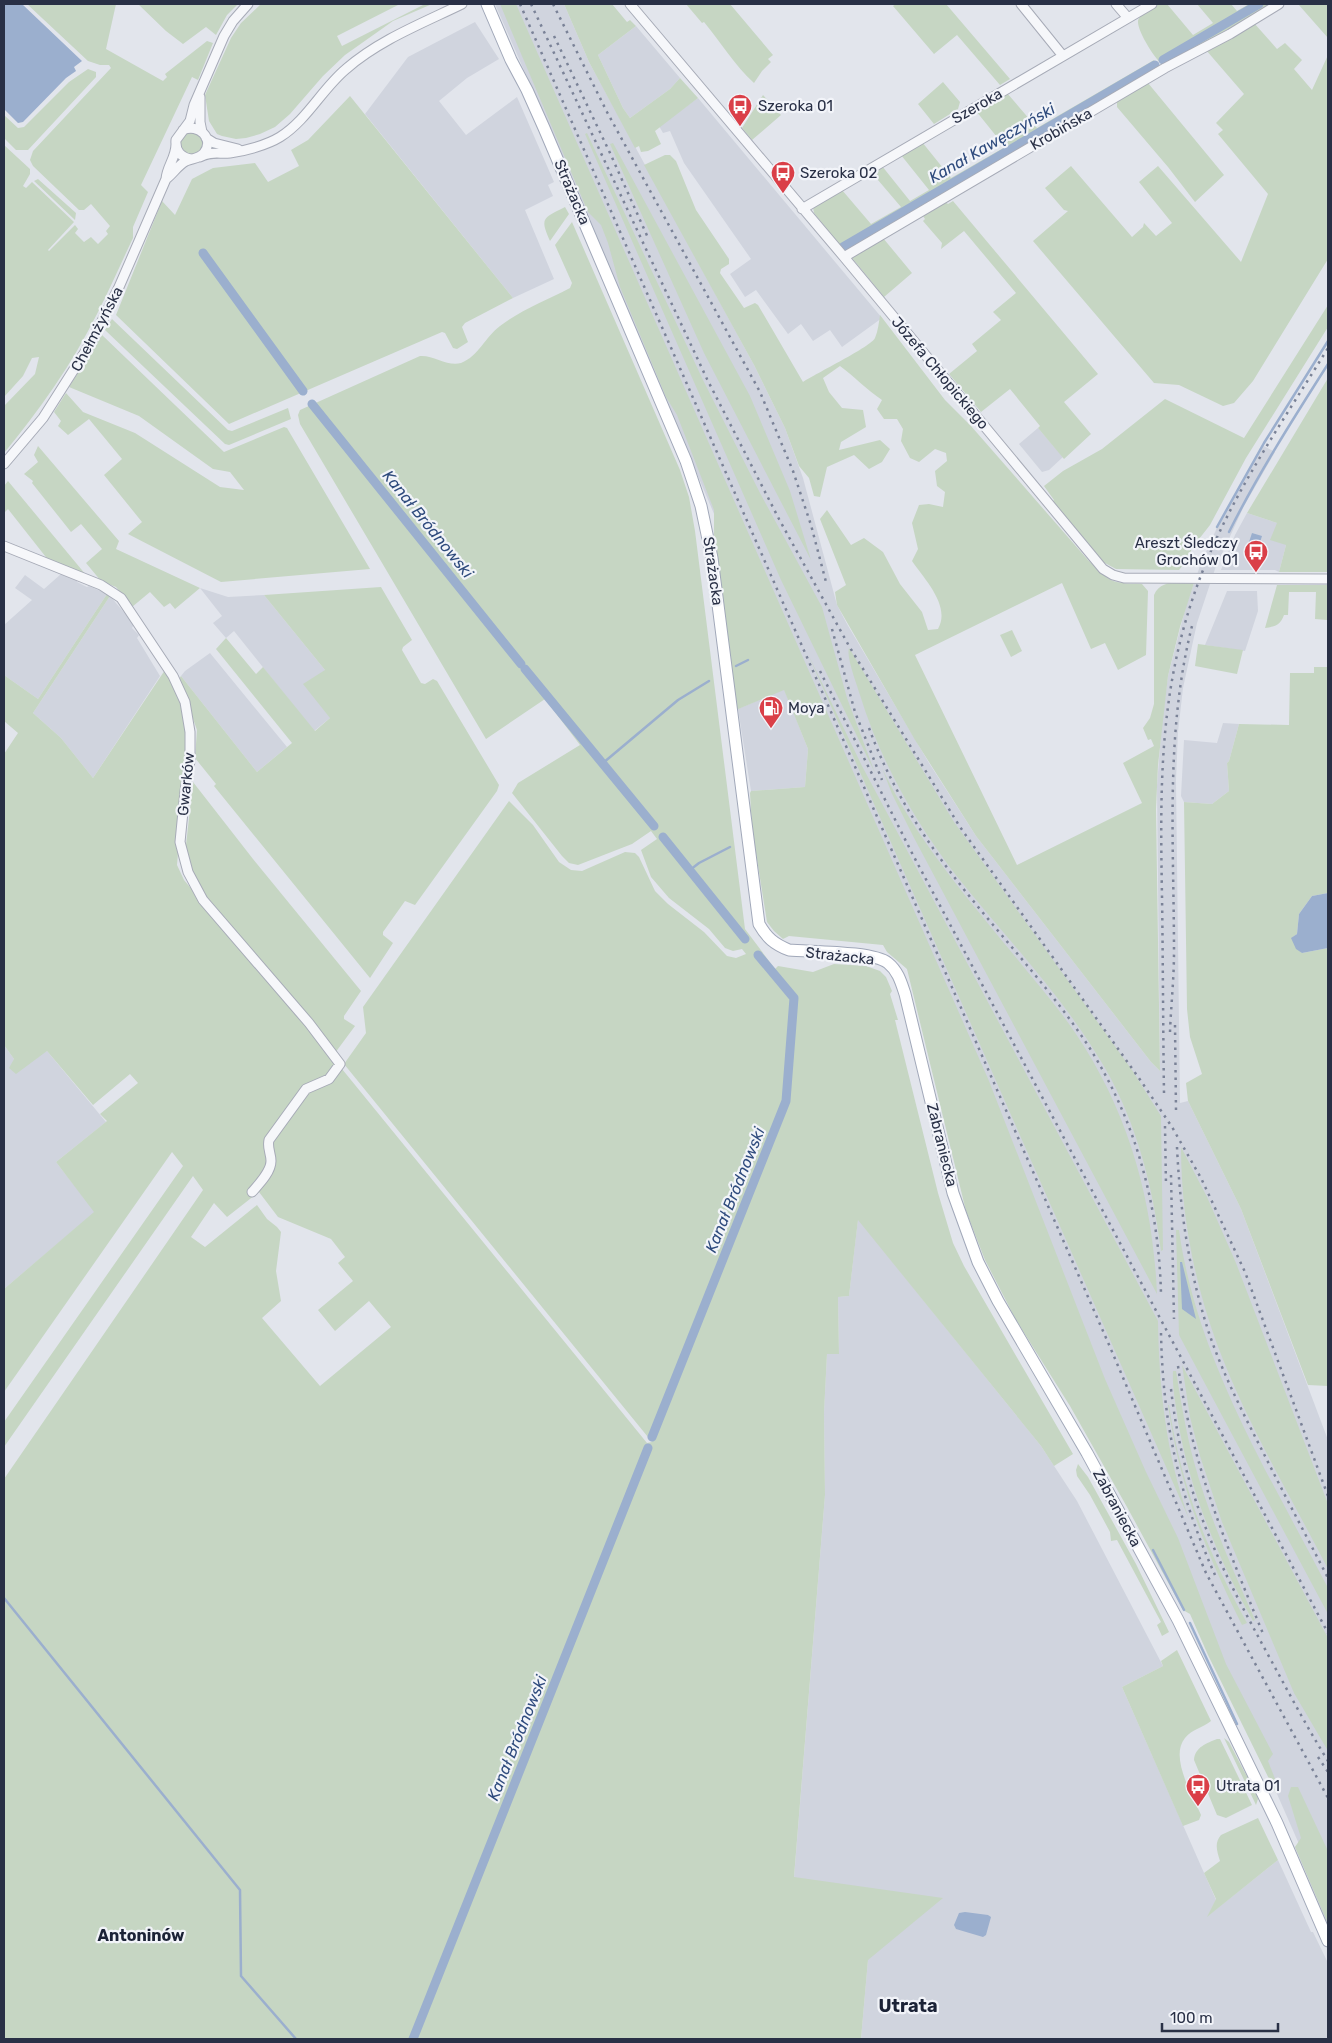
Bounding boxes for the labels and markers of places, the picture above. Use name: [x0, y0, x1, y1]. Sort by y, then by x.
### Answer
bus stop icon: Szeroka 01: [727, 93, 753, 127]
place label: Szeroka 01: [758, 97, 833, 115]
bus stop icon: Szeroka 02: [770, 160, 796, 194]
place label: Szeroka 02: [800, 164, 877, 182]
place label: Areszt Śledczy Grochów 01: [1135, 534, 1238, 569]
bus stop icon: Areszt Śledczy Grochów 01: [1243, 539, 1269, 573]
fuel station icon: Moya: [758, 695, 784, 729]
place label: Moya: [788, 699, 825, 717]
bus stop icon: Utrata 01: [1185, 1773, 1211, 1807]
place label: Utrata 01: [1216, 1777, 1280, 1795]

